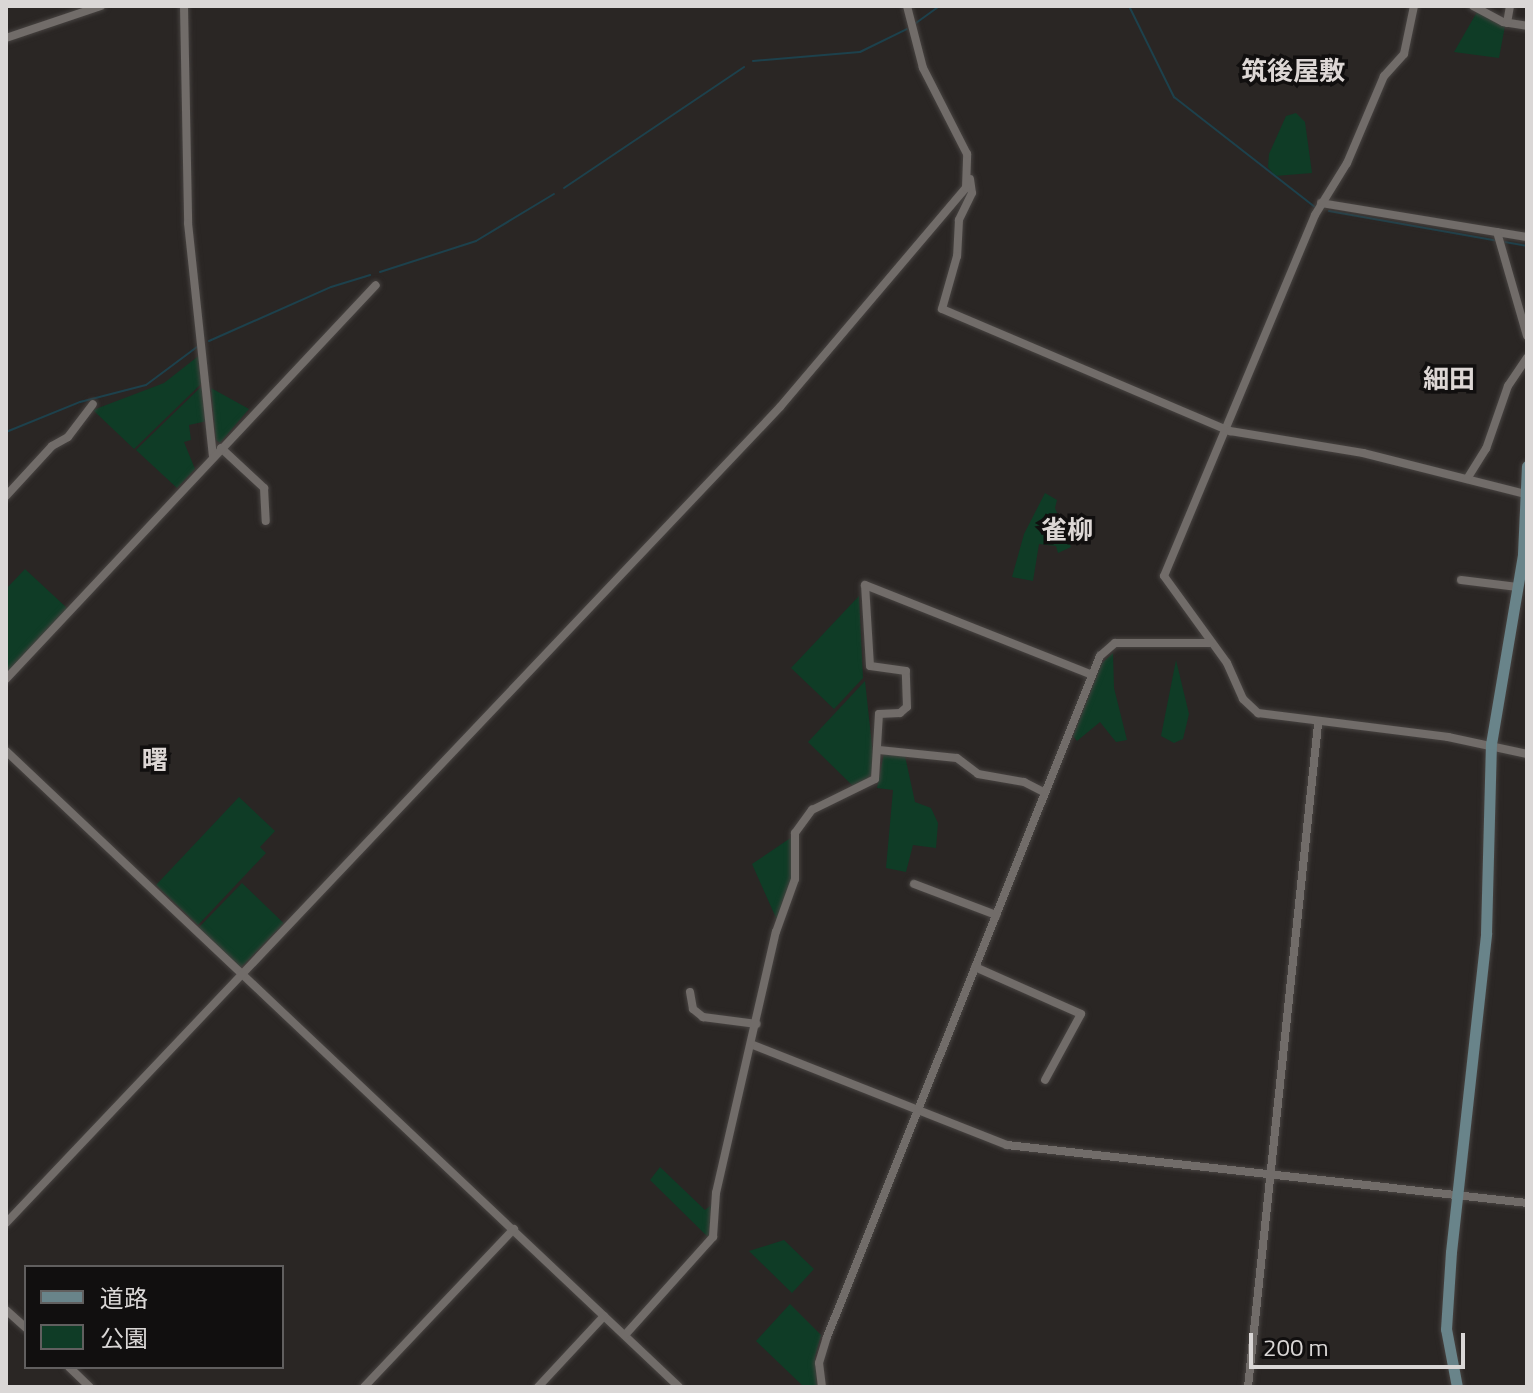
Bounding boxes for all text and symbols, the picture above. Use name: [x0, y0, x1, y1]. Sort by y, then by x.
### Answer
district label: 筑後屋敷: [1241, 55, 1345, 87]
district label: 細田: [1423, 363, 1475, 395]
district label: 雀柳: [1041, 514, 1093, 546]
district label: 曙: [142, 744, 168, 776]
legend: [24, 1265, 284, 1369]
text: 道路: [100, 1280, 148, 1316]
scale bar: [1253, 1317, 1469, 1367]
text: 公園: [100, 1320, 148, 1356]
text: 200 m: [1263, 1329, 1329, 1365]

